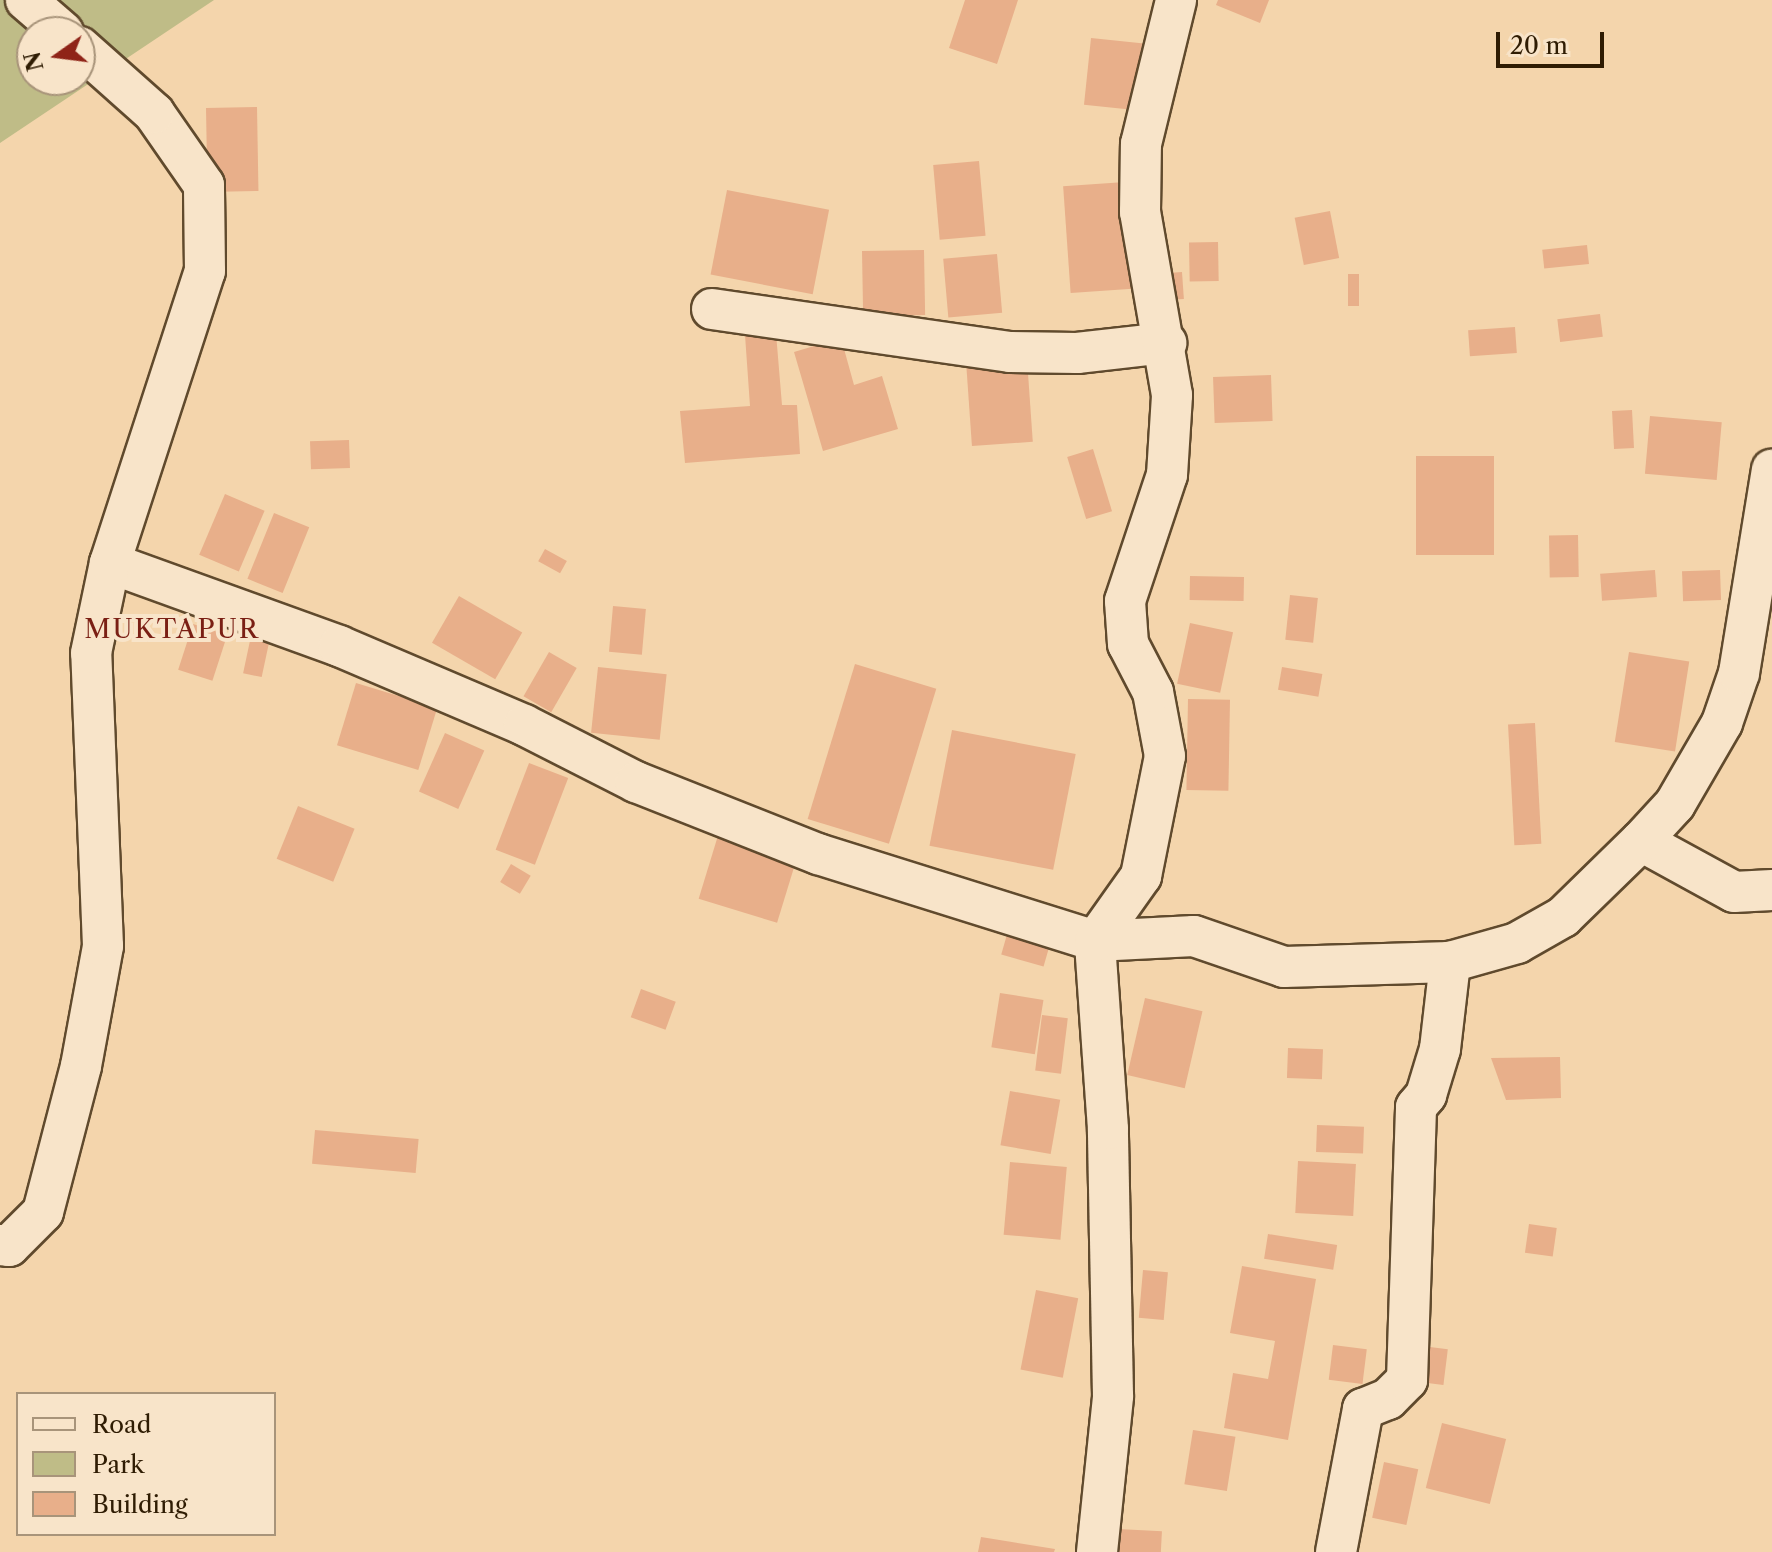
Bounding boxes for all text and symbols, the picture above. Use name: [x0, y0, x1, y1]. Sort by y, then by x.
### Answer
north arrow: [16, 16, 96, 96]
scale bar: [1500, 16, 1608, 66]
text: 20 m: [1510, 31, 1568, 60]
text: N: [19, 49, 50, 74]
district label: MUKTAPUR: [84, 614, 260, 646]
legend: [16, 1392, 276, 1536]
text: Road: [92, 1410, 151, 1439]
text: Park: [92, 1450, 144, 1479]
text: Building: [92, 1490, 188, 1519]

